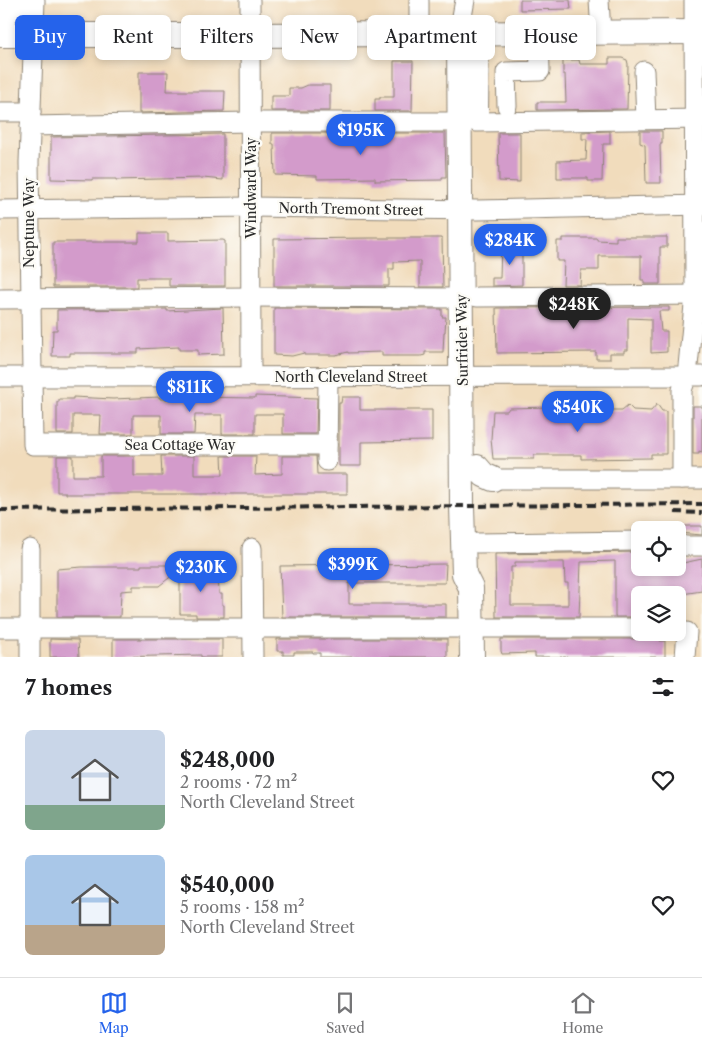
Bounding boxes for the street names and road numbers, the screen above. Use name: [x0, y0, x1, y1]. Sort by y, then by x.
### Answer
street label: Windward Way: [242, 137, 260, 240]
street label: Neptune Way: [20, 178, 38, 268]
street label: North Tremont Street: [279, 199, 424, 219]
street label: Surfrider Way: [452, 294, 472, 386]
street label: North Cleveland Street: [275, 368, 428, 386]
street label: Sea Cottage Way: [124, 436, 236, 454]

